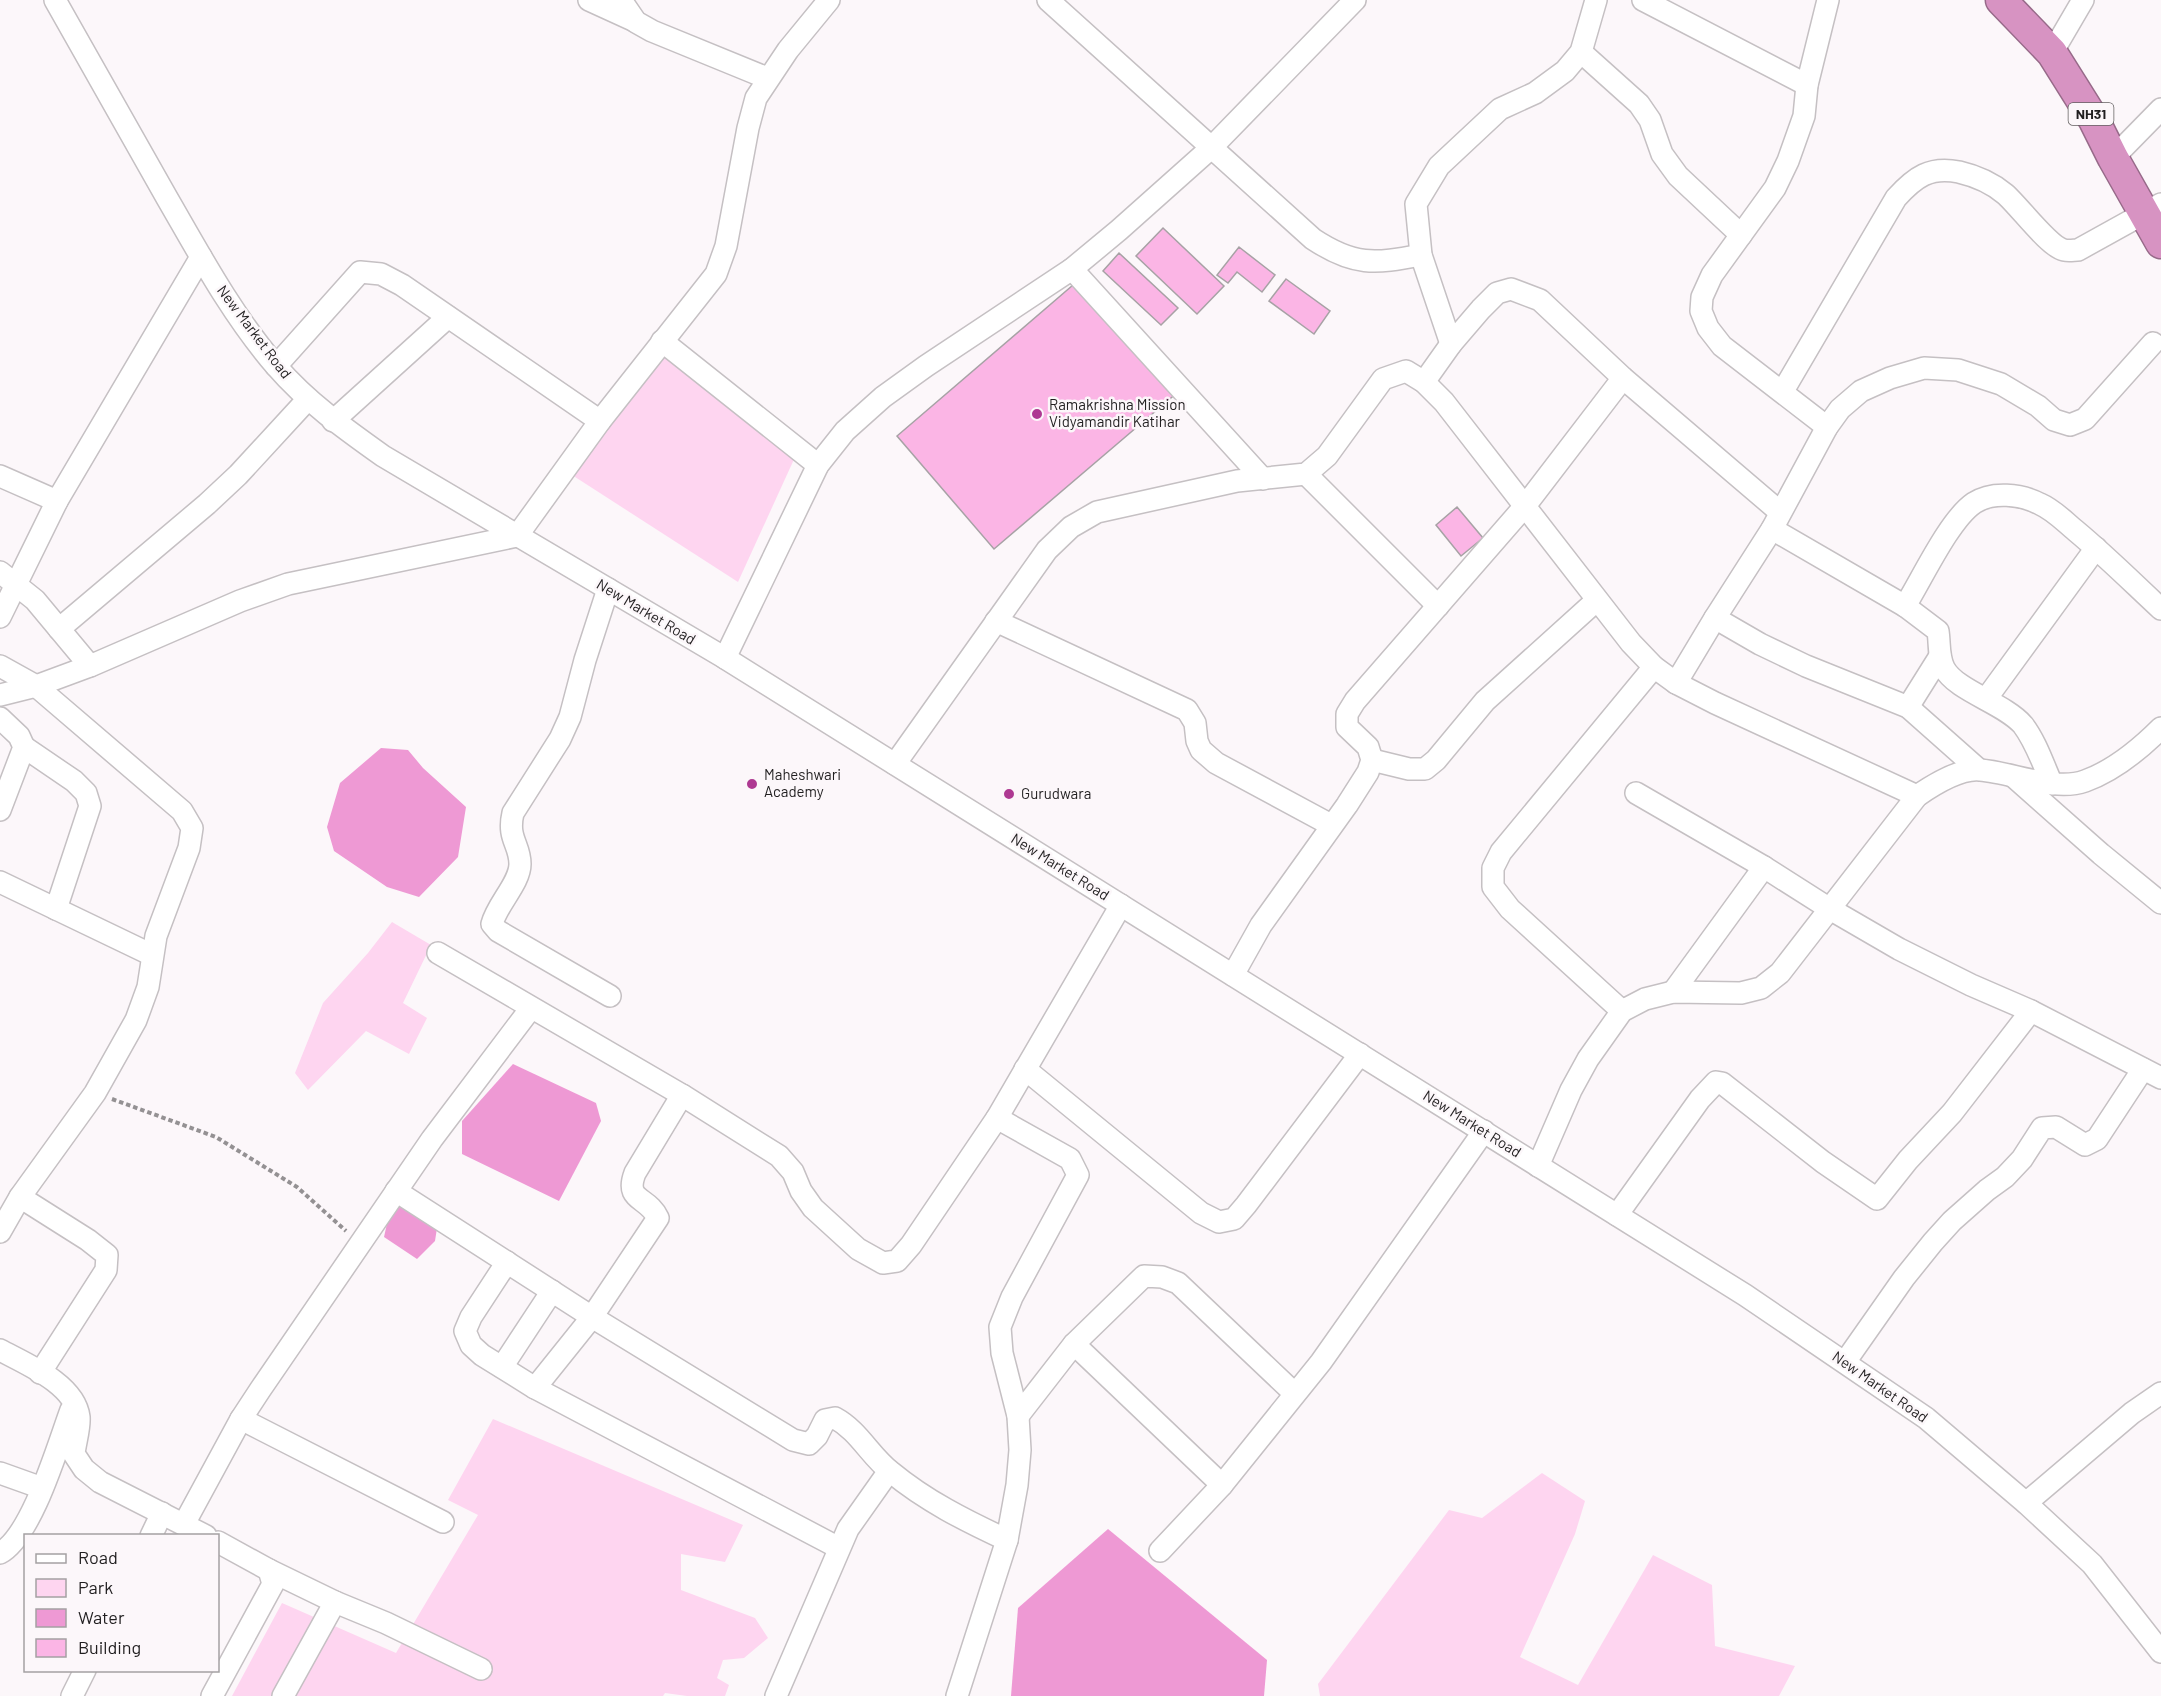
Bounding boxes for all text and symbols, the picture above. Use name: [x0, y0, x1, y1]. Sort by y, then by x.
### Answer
road number: NH31: [2068, 103, 2114, 125]
street label: New Market Road: [214, 281, 296, 382]
place label: Ramakrishna Mission Vidyamandir Katihar: [1049, 395, 1186, 430]
marker: Ramakrishna Mission Vidyamandir Katihar: [1030, 407, 1044, 421]
street label: New Market Road: [594, 574, 699, 648]
place label: Maheshwari Academy: [764, 765, 841, 800]
marker: Maheshwari Academy: [745, 777, 759, 791]
place label: Gurudwara: [1021, 784, 1091, 802]
marker: Gurudwara: [1002, 787, 1016, 801]
street label: New Market Road: [1008, 829, 1113, 904]
street label: New Market Road: [1420, 1086, 1525, 1161]
street label: New Market Road: [1829, 1347, 1932, 1426]
legend: [24, 1534, 219, 1672]
text: Road: [78, 1546, 118, 1568]
text: Park: [78, 1576, 113, 1598]
text: Water: [78, 1606, 125, 1628]
text: Building: [78, 1636, 141, 1658]

